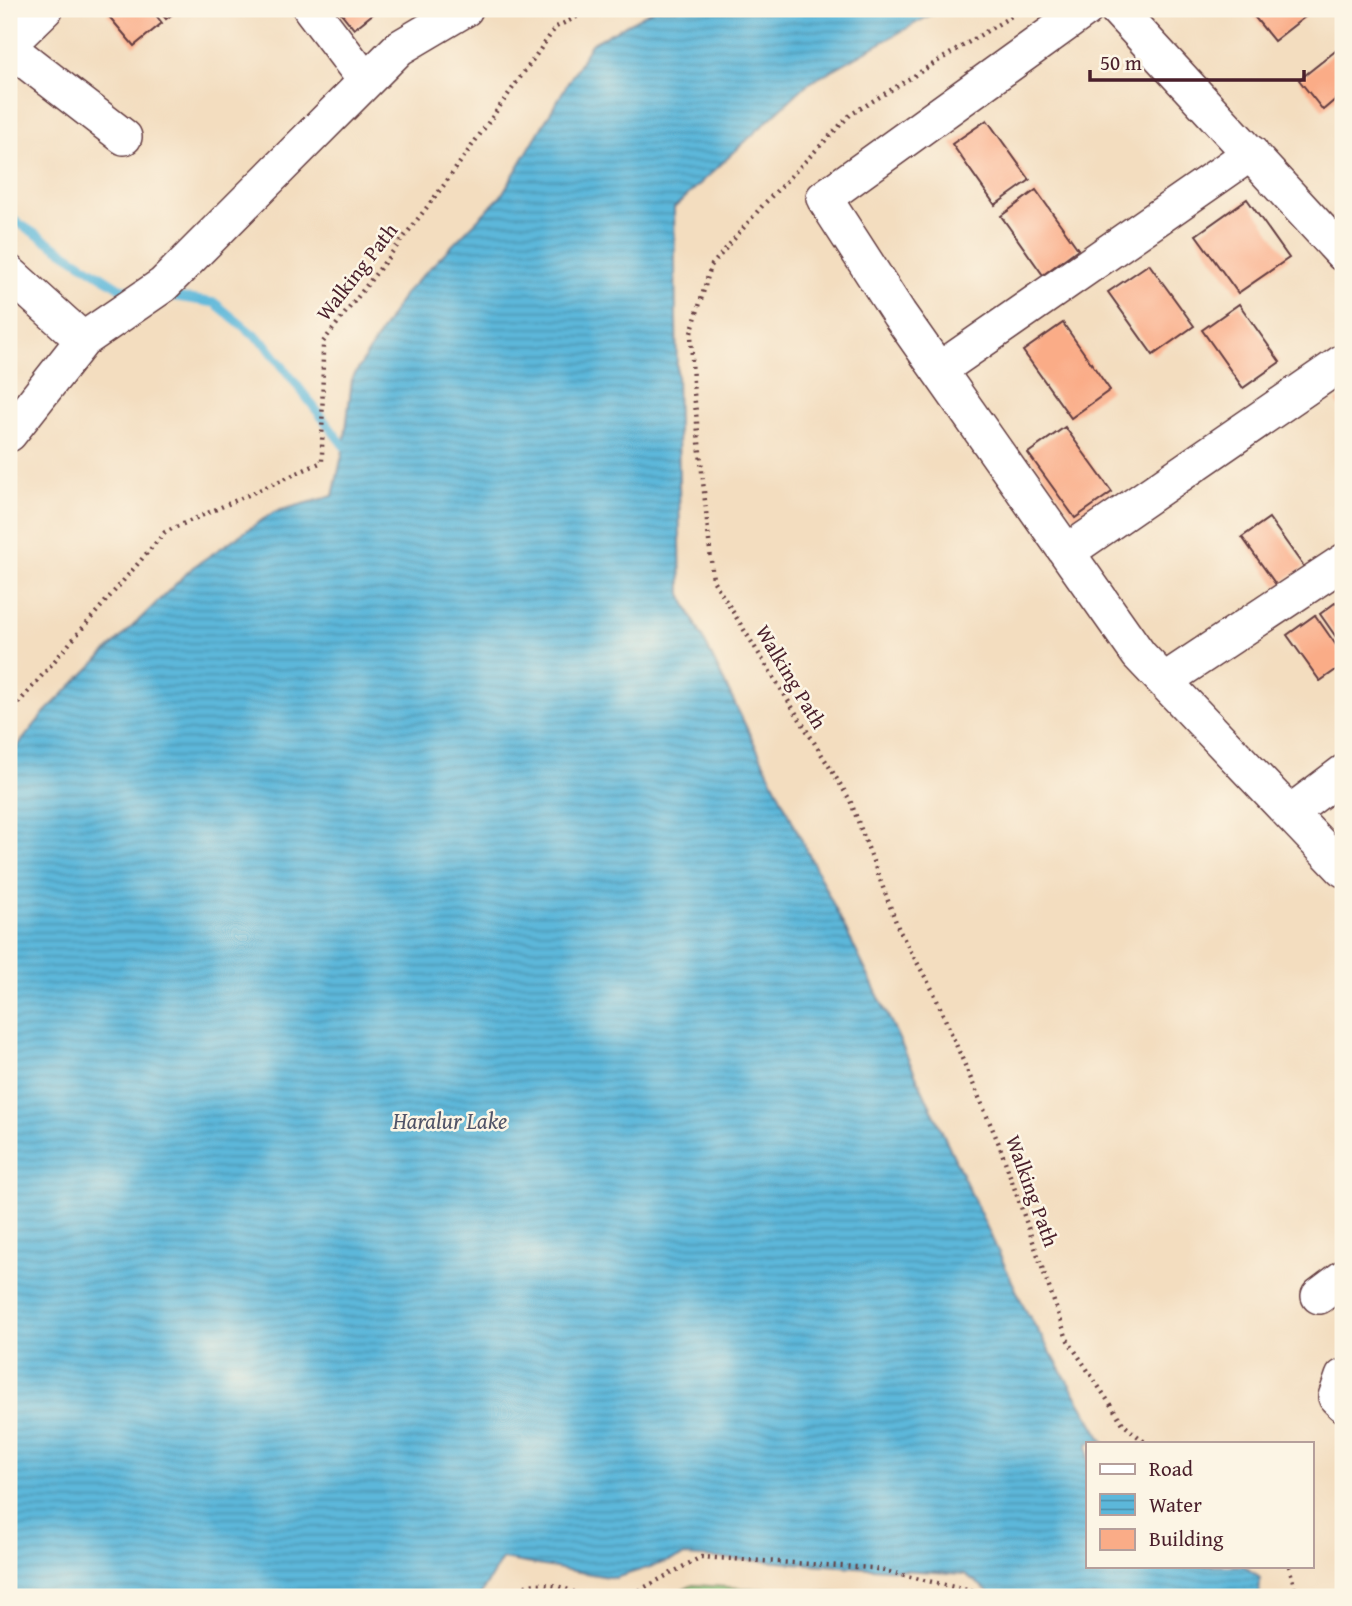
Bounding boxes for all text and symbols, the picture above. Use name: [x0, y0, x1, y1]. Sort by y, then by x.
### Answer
scale bar: [1090, 38, 1303, 82]
text: 50 m: [1100, 47, 1142, 78]
street label: Walking Path: [308, 216, 405, 327]
street label: Walking Path: [748, 619, 835, 735]
water label: Haralur Lake: [392, 1104, 507, 1137]
street label: Walking Path: [998, 1131, 1067, 1251]
legend: [1086, 1442, 1314, 1568]
text: Road: [1149, 1453, 1194, 1484]
text: Water: [1149, 1489, 1202, 1520]
text: Building: [1149, 1523, 1224, 1554]

